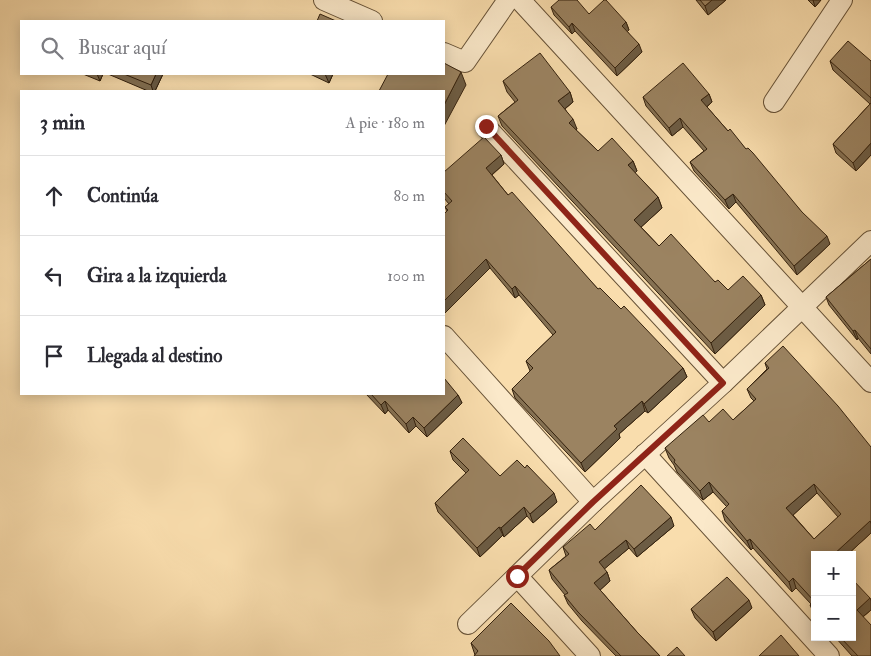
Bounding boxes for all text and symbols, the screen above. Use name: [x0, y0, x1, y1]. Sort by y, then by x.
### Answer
search box: [20, 20, 445, 75]
icon: search: [38, 34, 66, 62]
text: Buscar aquí: [78, 36, 166, 60]
text: 3 min: [40, 109, 85, 136]
text: A pie · 180 m: [346, 113, 425, 133]
route end: [475, 115, 498, 138]
icon: ahead: [40, 182, 68, 210]
text: Continúa: [87, 184, 158, 208]
text: 80 m: [394, 186, 425, 206]
icon: left: [40, 262, 68, 290]
text: Gira a la izquierda: [87, 264, 226, 288]
text: 100 m: [387, 266, 425, 286]
icon: arrive: [40, 342, 68, 370]
text: Llegada al destino: [87, 344, 222, 368]
map controls: [811, 551, 856, 641]
button: +: [811, 551, 856, 596]
route start: [506, 565, 529, 588]
button: −: [811, 596, 856, 641]

